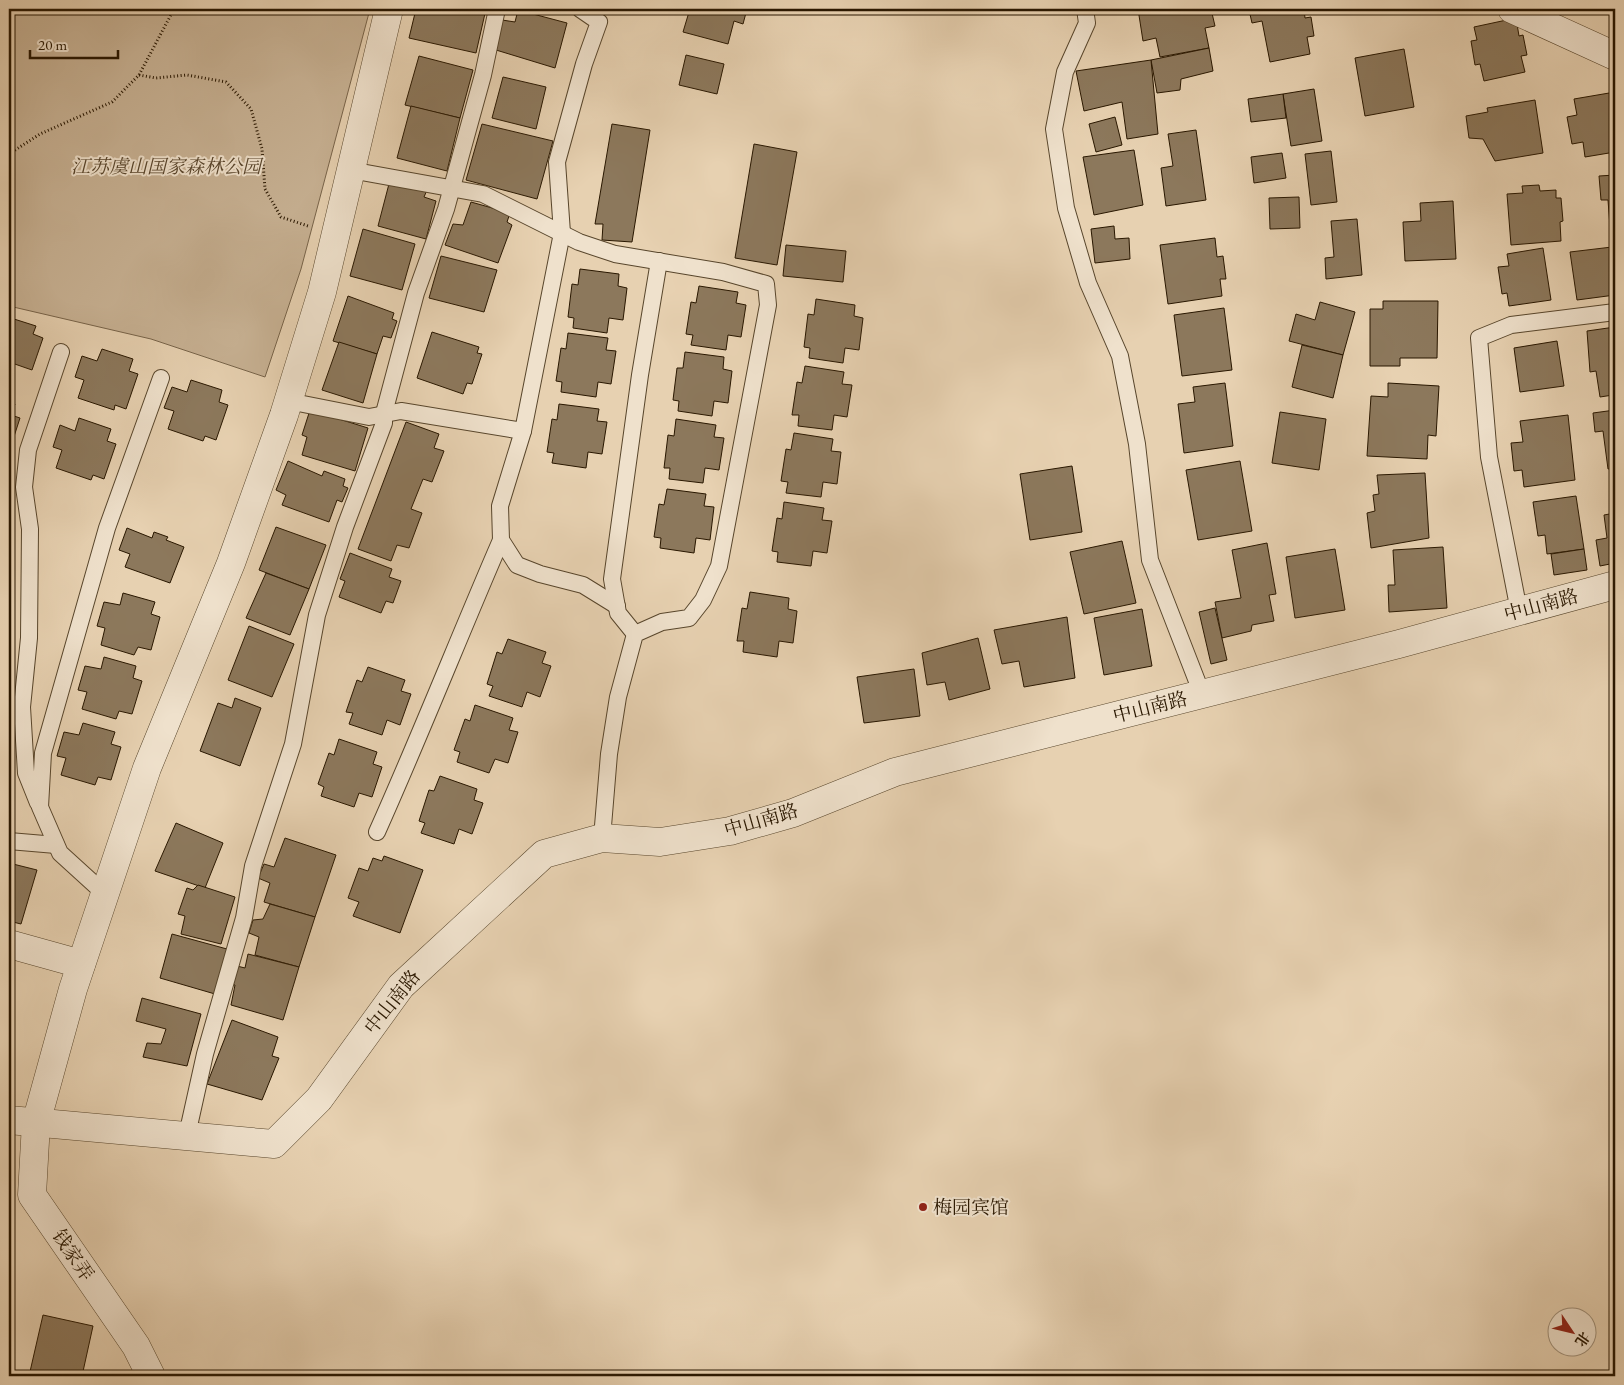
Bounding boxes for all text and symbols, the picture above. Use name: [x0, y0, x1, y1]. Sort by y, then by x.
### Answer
scale bar: [30, 28, 118, 60]
text: 20 m: [38, 35, 67, 54]
park label: 江苏虞山国家森林公园: [71, 154, 264, 179]
street label: 中山南路: [1501, 583, 1581, 627]
street label: 中山南路: [1110, 686, 1190, 728]
street label: 中山南路: [721, 798, 801, 842]
street label: 中山南路: [358, 965, 426, 1039]
place label: 梅园宾馆: [933, 1195, 1009, 1220]
marker: 梅园宾馆: [917, 1201, 929, 1213]
street label: 钱家弄: [47, 1224, 99, 1286]
north arrow: [1546, 1308, 1596, 1358]
text: 北: [1571, 1329, 1594, 1350]

